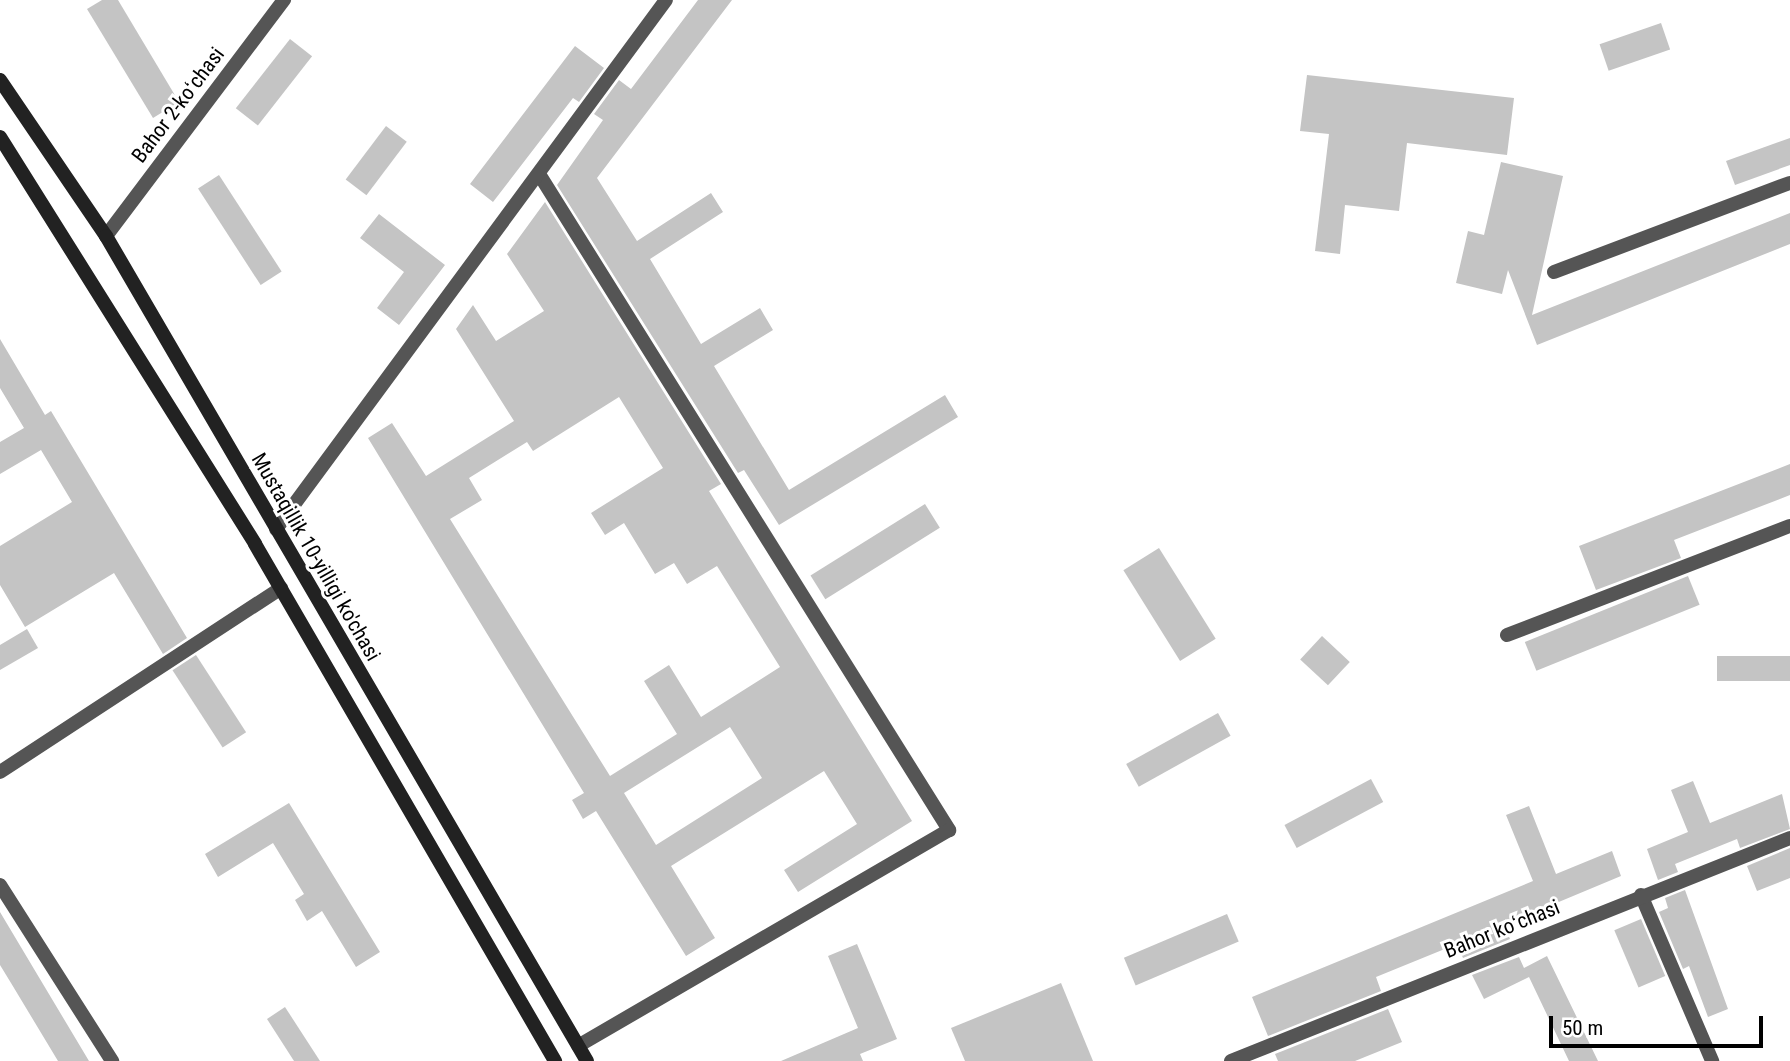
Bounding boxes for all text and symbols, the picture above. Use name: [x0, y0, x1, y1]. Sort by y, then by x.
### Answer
street label: Bahor 2-koʻchasi: [126, 42, 230, 168]
street label: Mustaqillik 10-yilligi ko'chasi: [246, 449, 386, 665]
street label: Bahor koʻchasi: [1441, 894, 1563, 964]
scale bar: [1552, 1002, 1766, 1046]
text: 50 m: [1562, 1016, 1603, 1040]

